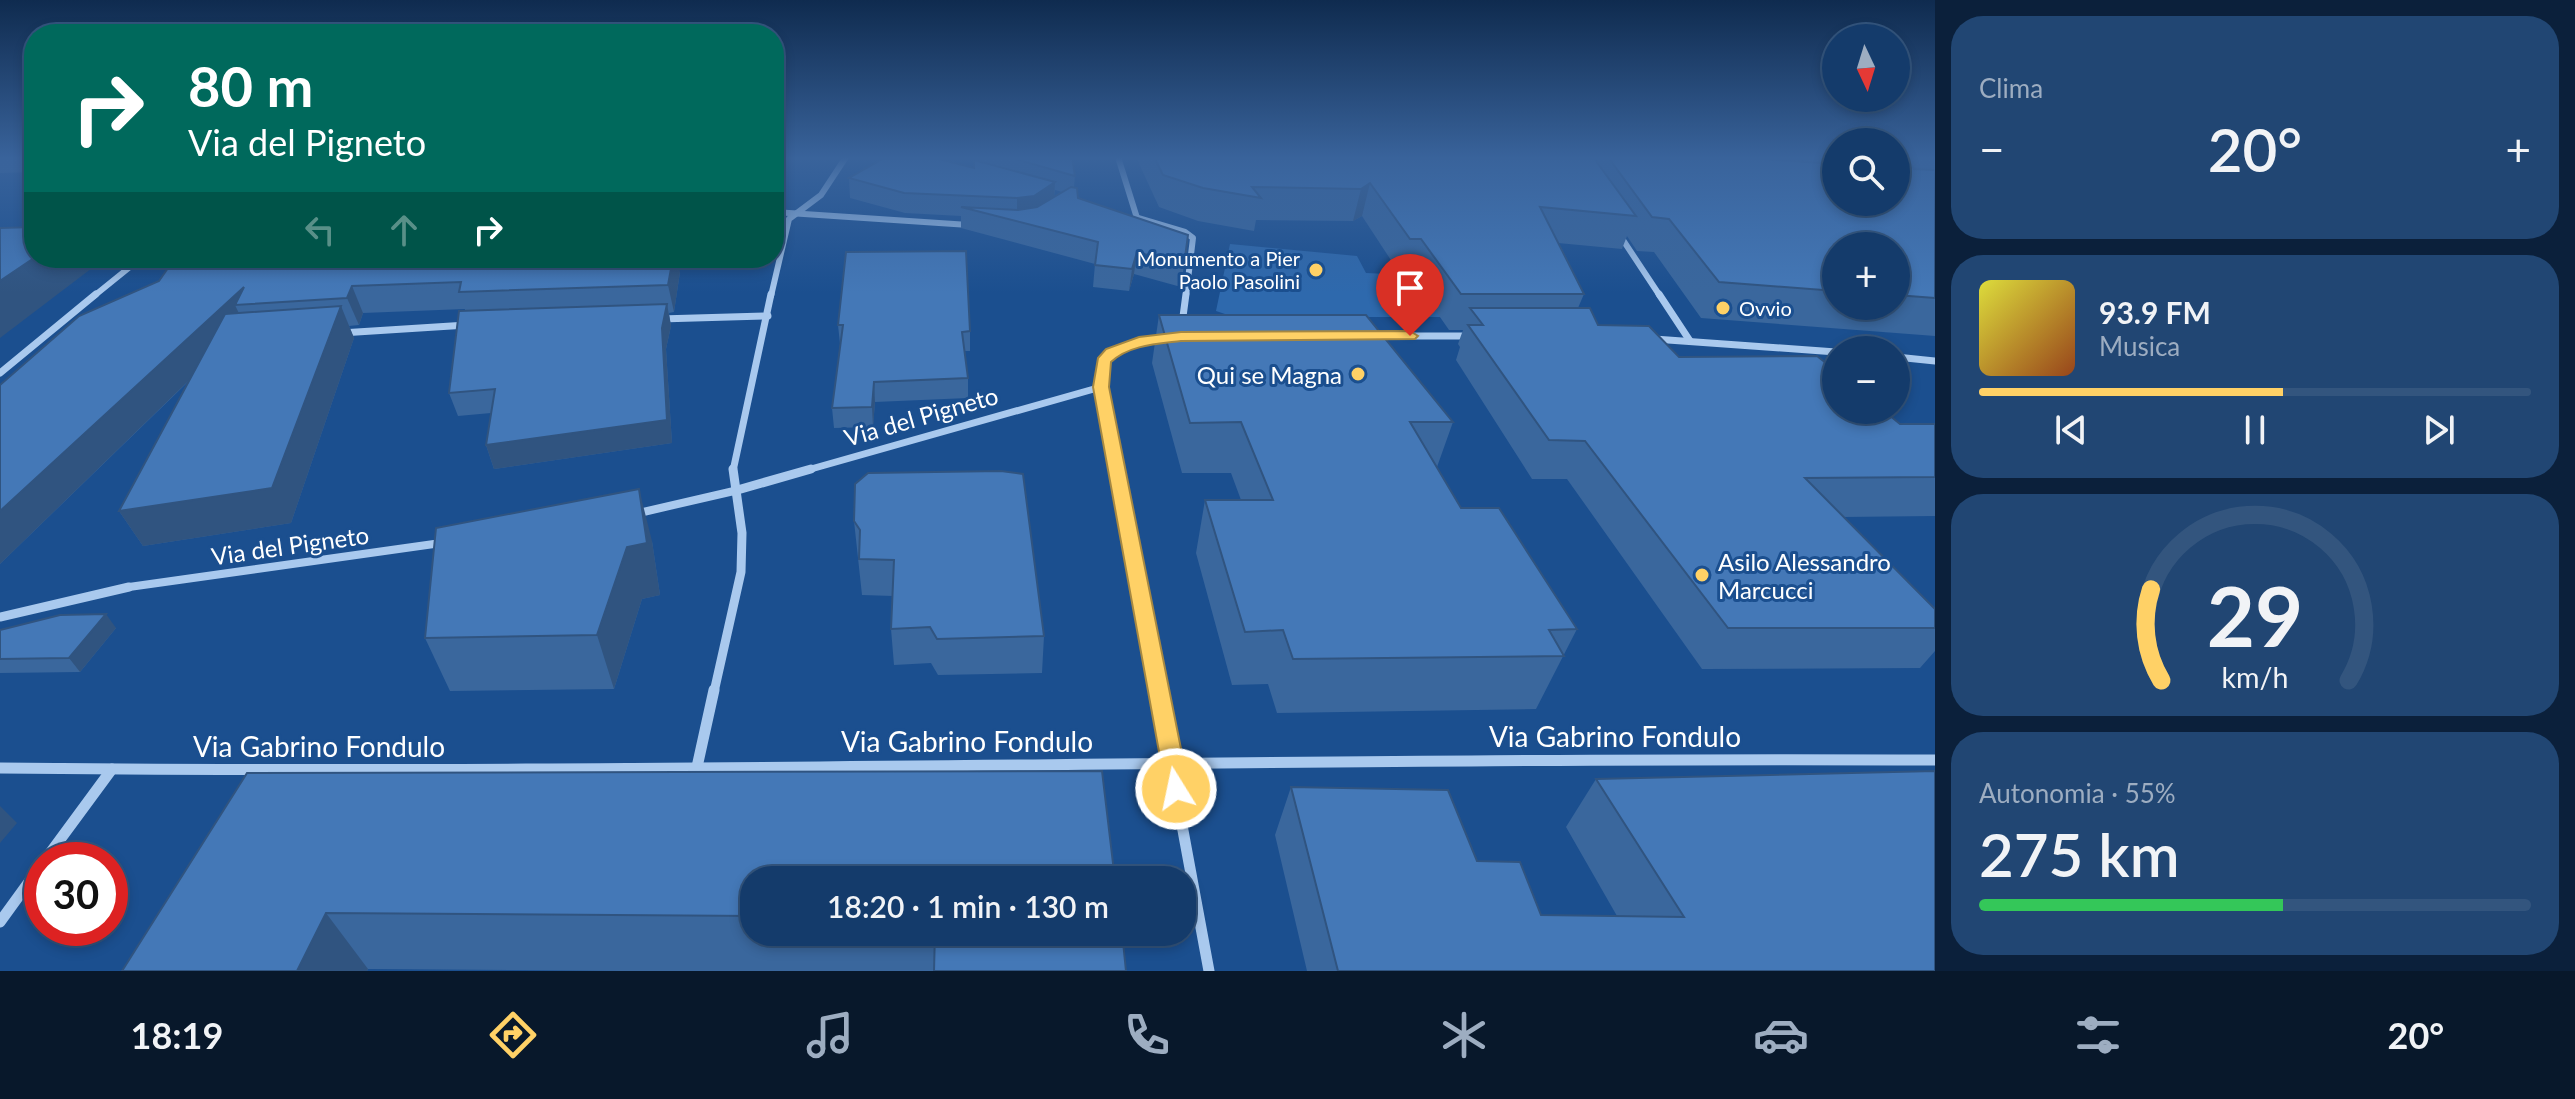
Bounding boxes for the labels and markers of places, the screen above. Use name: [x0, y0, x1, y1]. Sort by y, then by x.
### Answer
place label: Monumento a Pier Paolo Pasolini: [1137, 246, 1301, 293]
pin: [1376, 254, 1444, 336]
marker: Monumento a Pier Paolo Pasolini: [1307, 261, 1325, 279]
place label: Ovvio: [1739, 296, 1792, 320]
marker: Ovvio: [1714, 299, 1732, 317]
place label: Qui se Magna: [1197, 360, 1342, 389]
marker: Qui se Magna: [1349, 365, 1367, 383]
place label: Asilo Alessandro Marcucci: [1718, 547, 1891, 604]
marker: Asilo Alessandro Marcucci: [1693, 566, 1711, 584]

